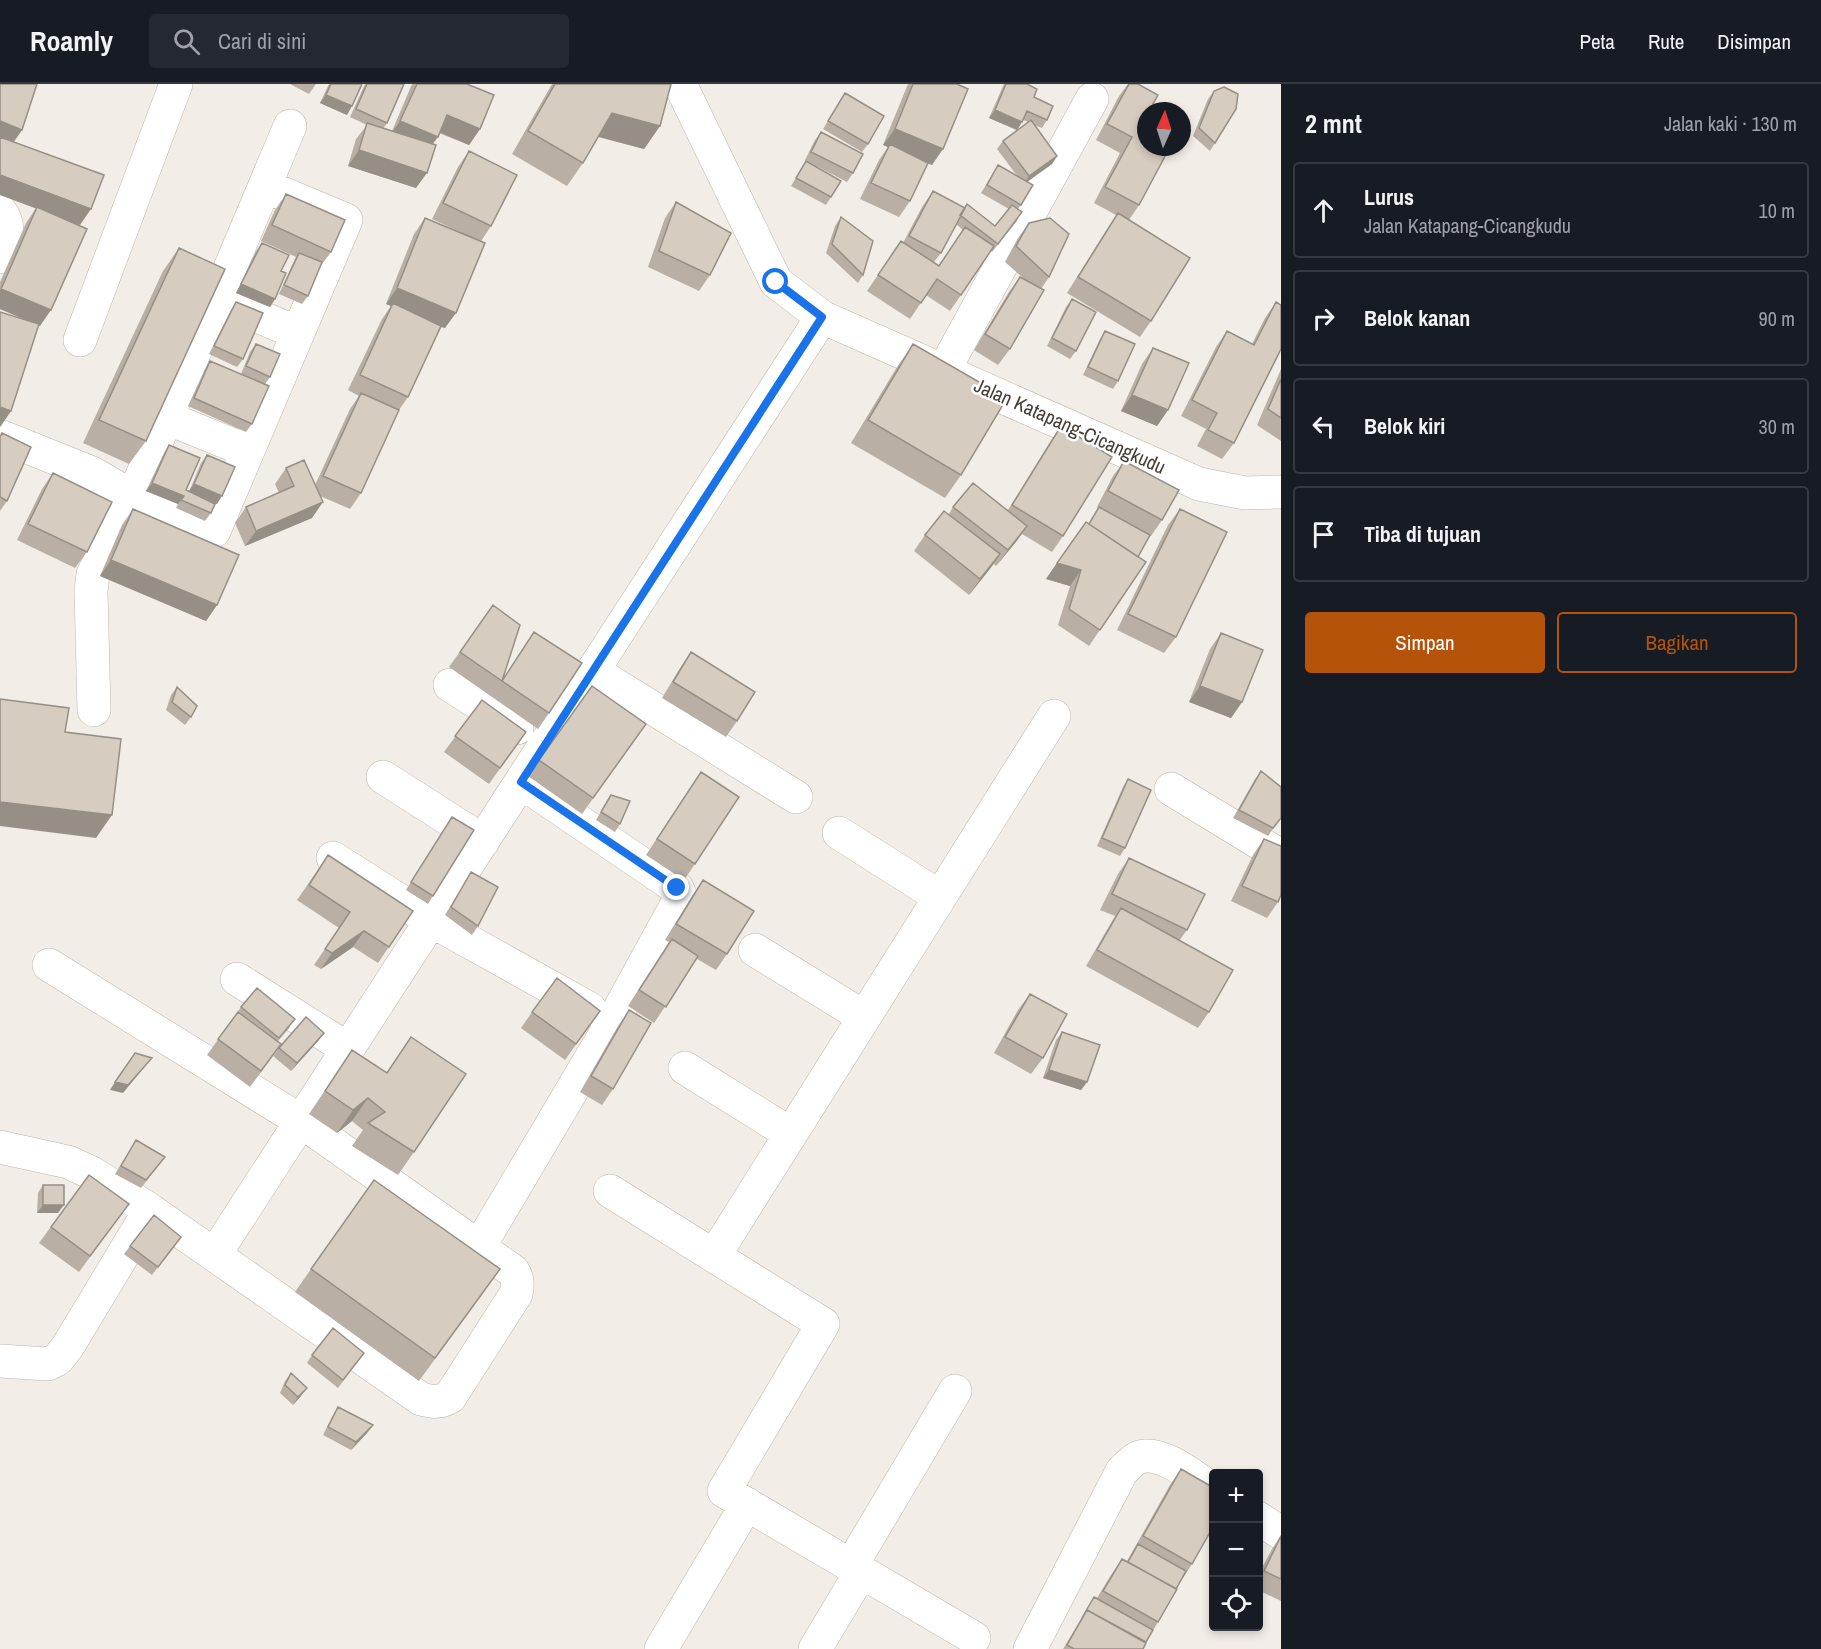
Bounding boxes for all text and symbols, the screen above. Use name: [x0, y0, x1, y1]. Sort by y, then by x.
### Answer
search box: [149, 14, 569, 68]
text: Roamly: [30, 22, 113, 60]
icon: search: [170, 25, 203, 58]
text: Cari di sini: [218, 26, 306, 56]
text: Peta: [1579, 27, 1615, 56]
text: Rute: [1648, 27, 1684, 56]
text: Disimpan: [1717, 27, 1791, 56]
north arrow: [1137, 102, 1191, 156]
text: 2 mnt: [1305, 106, 1362, 141]
text: Jalan kaki · 130 m: [1664, 110, 1797, 137]
text: Lurus: [1364, 182, 1414, 212]
icon: ahead: [1307, 194, 1340, 227]
text: 10 m: [1759, 197, 1795, 224]
text: Jalan Katapang-Cicangkudu: [1364, 212, 1571, 239]
route start: [762, 268, 788, 294]
icon: right: [1307, 302, 1340, 335]
text: Belok kanan: [1364, 303, 1470, 333]
text: 90 m: [1759, 305, 1795, 332]
street label: Jalan Katapang-Cicangkudu: [970, 371, 1170, 480]
icon: left: [1307, 410, 1340, 443]
text: Belok kiri: [1364, 411, 1445, 441]
text: 30 m: [1759, 413, 1795, 440]
icon: arrive: [1307, 518, 1340, 551]
text: Tiba di tujuan: [1364, 519, 1481, 549]
button: Simpan: [1305, 612, 1545, 673]
button: Bagikan: [1557, 612, 1797, 673]
route end: [663, 874, 689, 900]
map controls: [1209, 1469, 1263, 1631]
button: +: [1209, 1469, 1263, 1523]
button: −: [1209, 1523, 1263, 1577]
button: locate: [1209, 1577, 1263, 1631]

